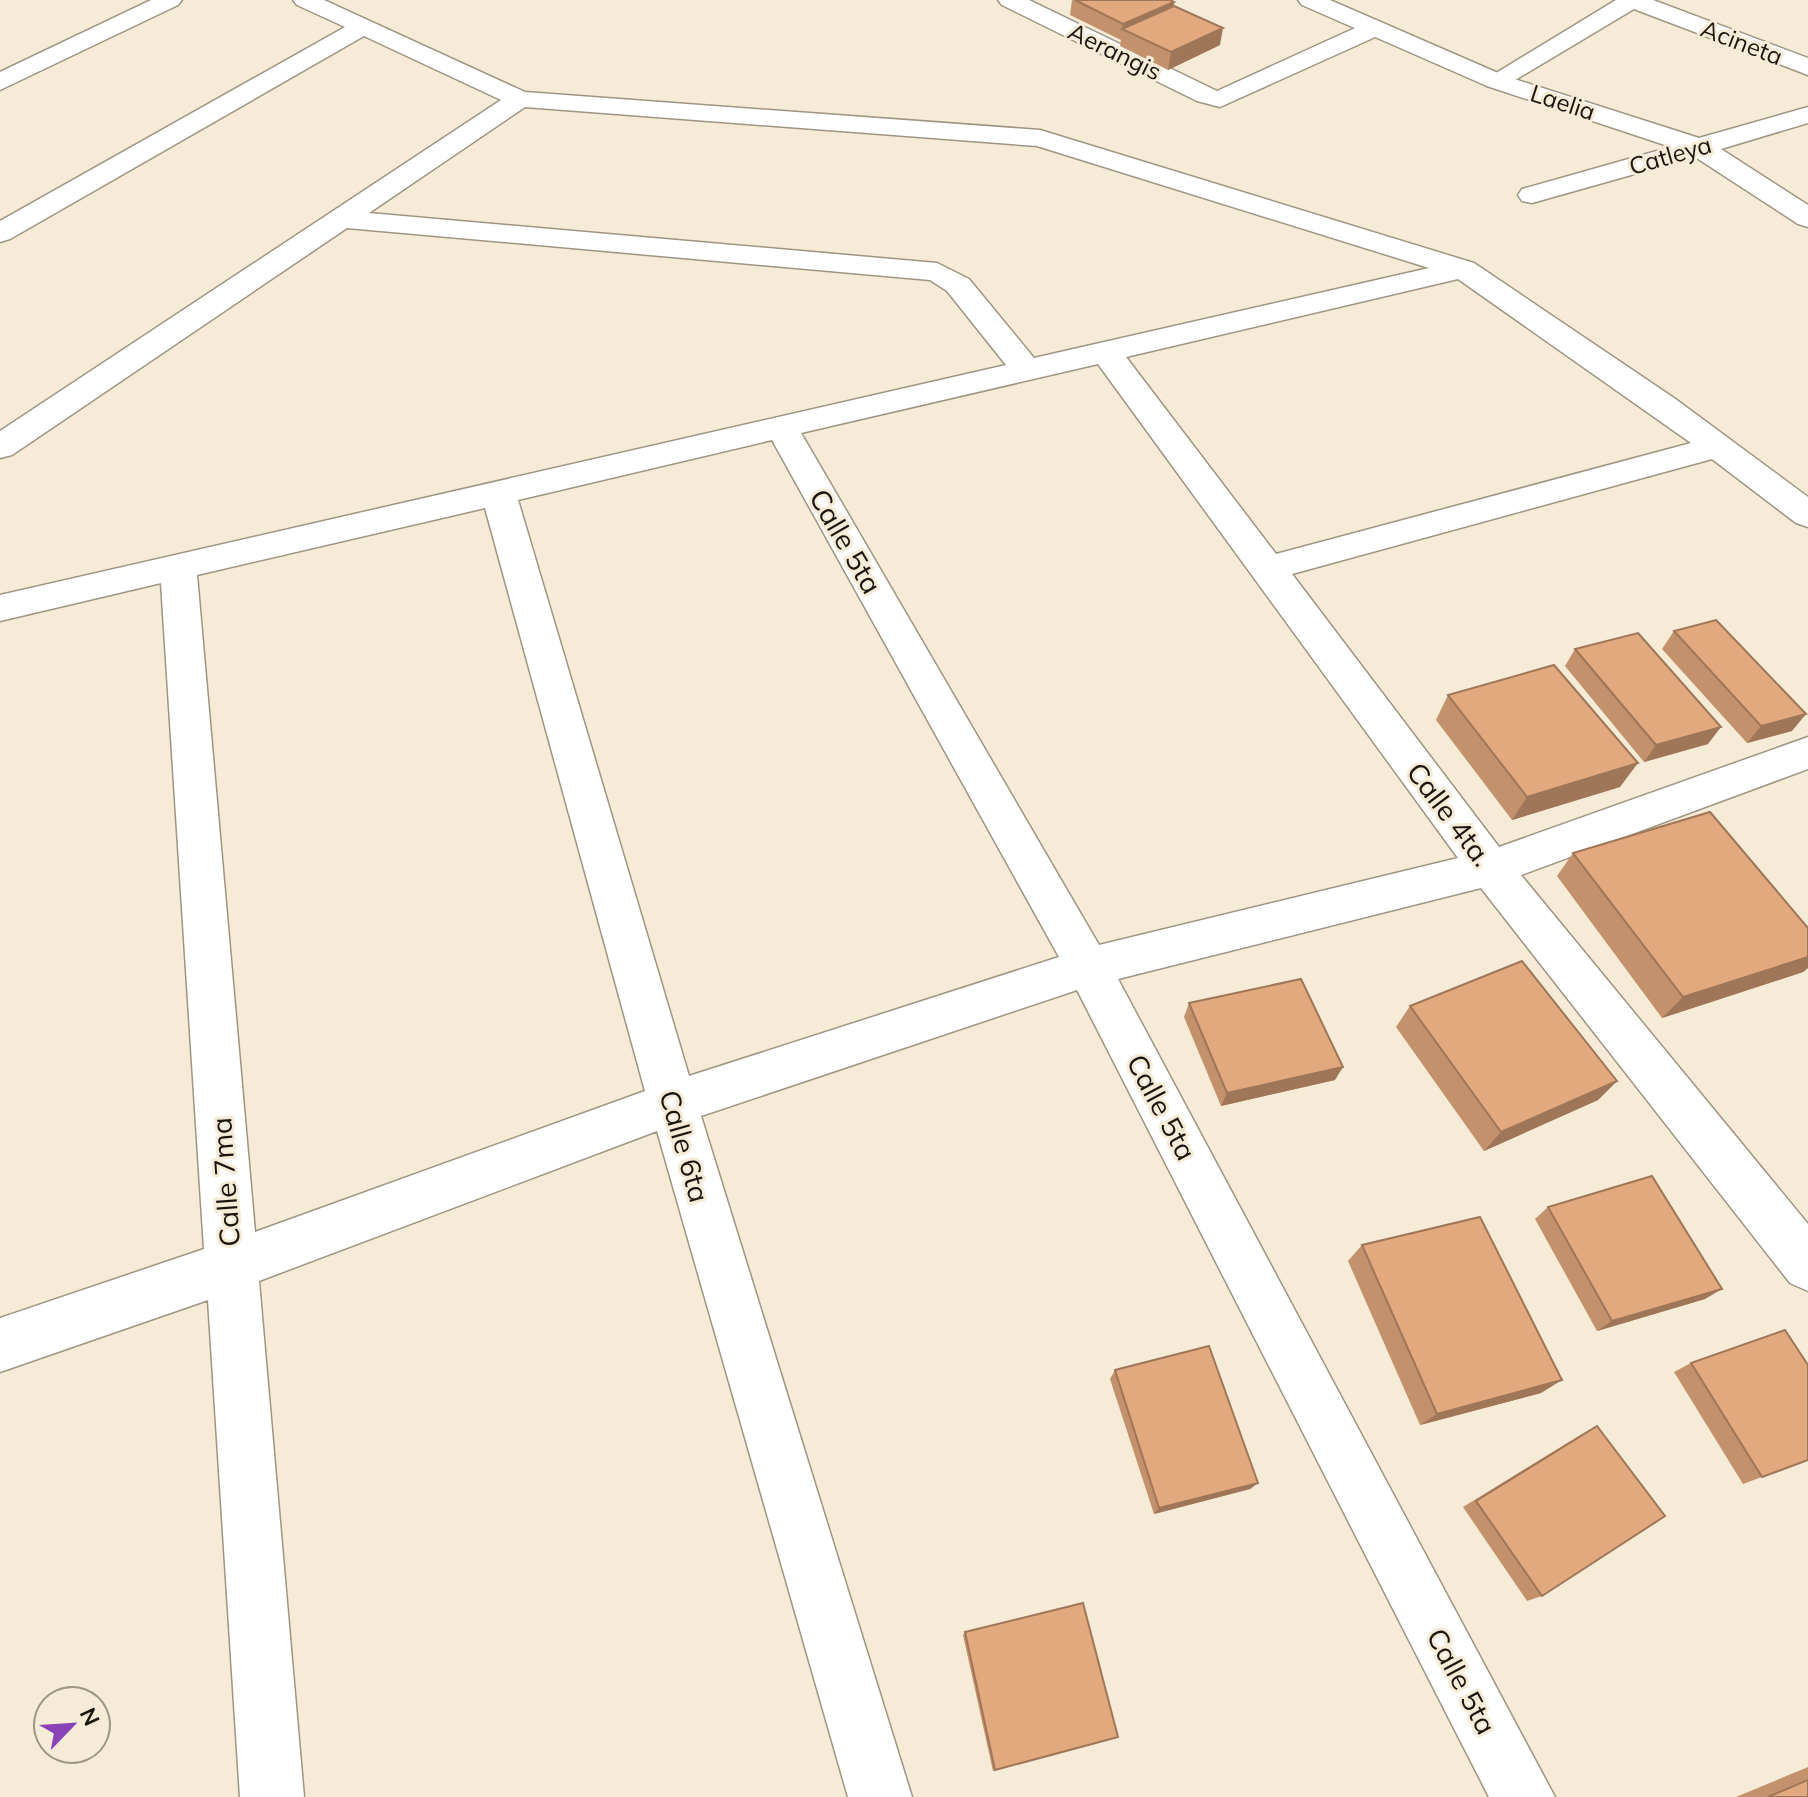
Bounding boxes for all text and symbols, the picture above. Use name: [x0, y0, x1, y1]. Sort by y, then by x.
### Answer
street label: Acineta: [1697, 13, 1787, 71]
street label: Aerangis: [1064, 16, 1166, 86]
street label: Laelia: [1527, 77, 1599, 127]
street label: Catleya: [1625, 129, 1715, 181]
street label: Calle 5ta: [802, 483, 890, 599]
street label: Calle 4ta.: [1400, 755, 1500, 873]
street label: Calle 5ta: [1120, 1048, 1204, 1166]
street label: Calle 6ta: [652, 1086, 718, 1206]
street label: Calle 7ma: [203, 1116, 247, 1248]
street label: Calle 5ta: [1420, 1622, 1504, 1740]
north arrow: [32, 1685, 112, 1765]
text: N: [74, 1703, 106, 1730]

